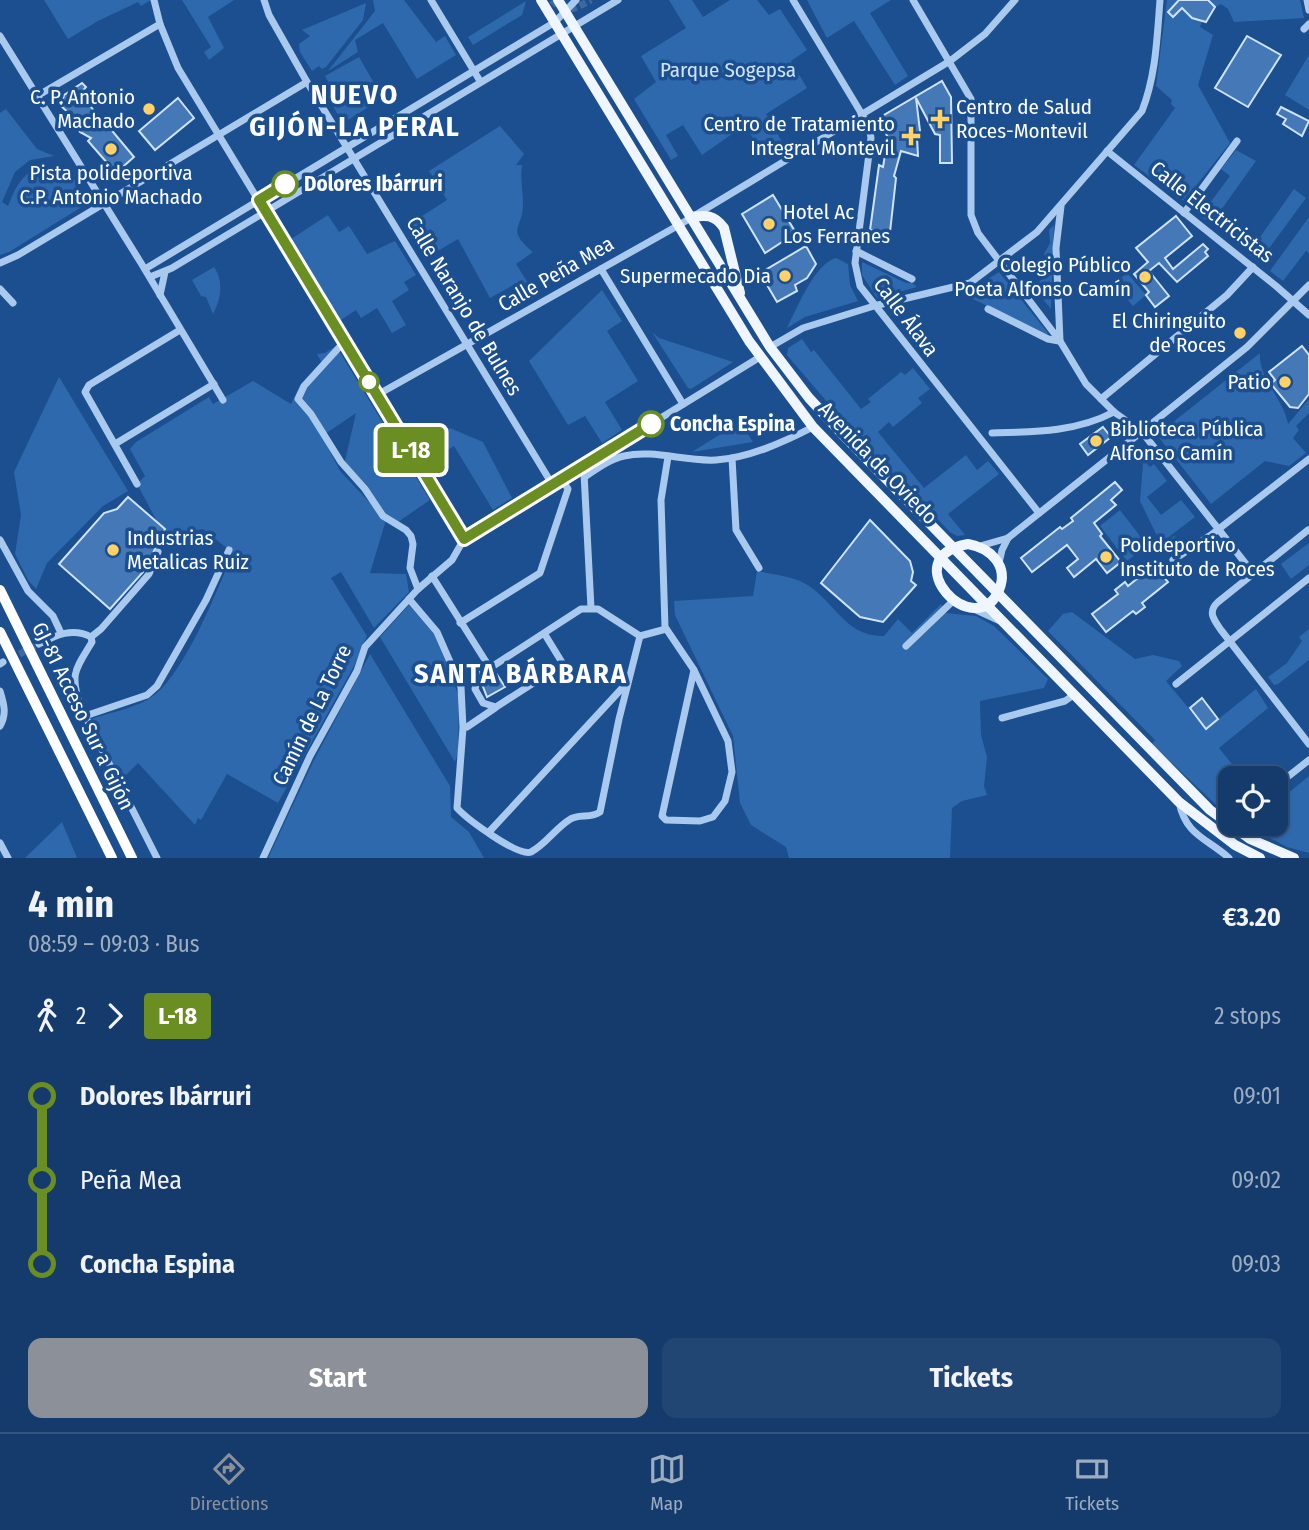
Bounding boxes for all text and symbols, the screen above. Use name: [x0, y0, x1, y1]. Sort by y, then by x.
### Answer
park label: Parque Sogepsa: [660, 57, 796, 83]
district label: NUEVO GIJÓN-LA PERAL: [249, 78, 461, 143]
place label: C. P. Antonio Machado: [30, 84, 135, 134]
place label: Centro de Salud Roces-Montevil: [956, 94, 1092, 144]
marker: C. P. Antonio Machado: [141, 101, 157, 117]
marker: Centro de Salud Roces-Montevil: [930, 109, 950, 129]
place label: Centro de Tratamiento Integral Montevil: [704, 111, 895, 161]
marker: Centro de Tratamiento Integral Montevil: [901, 126, 921, 146]
marker: Pista polideportiva C.P. Antonio Machado: [103, 141, 119, 157]
street label: Calle Electricistas: [1145, 156, 1279, 268]
place label: Pista polideportiva C.P. Antonio Machado: [20, 160, 202, 210]
marker: Dolores Ibárruri: [272, 171, 298, 197]
place label: Dolores Ibárruri: [304, 171, 443, 197]
place label: Hotel Ac Los Ferranes: [783, 199, 890, 249]
street label: Calle Naranjo de Bulnes: [400, 212, 528, 400]
marker: Hotel Ac Los Ferranes: [761, 216, 777, 232]
street label: Calle Peña Mea: [494, 230, 618, 318]
place label: Colegio Público Poeta Alfonso Camín: [954, 252, 1131, 302]
place label: Supermecado Dia: [620, 263, 771, 289]
marker: Supermecado Dia: [777, 268, 793, 284]
marker: Colegio Público Poeta Alfonso Camín: [1137, 269, 1153, 285]
street label: Calle Álava: [868, 272, 944, 362]
place label: El Chiringuito de Roces: [1112, 308, 1226, 358]
marker: El Chiringuito de Roces: [1232, 325, 1248, 341]
place label: Patio: [1228, 369, 1271, 395]
unlabelled marker: [359, 372, 379, 392]
marker: Patio: [1277, 374, 1293, 390]
street label: Avenida de Oviedo: [813, 396, 943, 530]
marker: Concha Espina: [638, 411, 664, 437]
place label: Concha Espina: [670, 411, 795, 437]
place label: Biblioteca Pública Alfonso Camín: [1110, 416, 1263, 466]
line badge: L-18: [362, 427, 460, 473]
marker: Biblioteca Pública Alfonso Camín: [1088, 433, 1104, 449]
text: L-18: [392, 436, 430, 464]
place label: Industrias Metalicas Ruiz: [127, 525, 249, 575]
place label: Polideportivo Instituto de Roces: [1120, 532, 1275, 582]
marker: Industrias Metalicas Ruiz: [105, 542, 121, 558]
marker: Polideportivo Instituto de Roces: [1098, 549, 1114, 565]
street label: GJ-81 Acceso Sur a Gijón: [26, 618, 140, 814]
street label: Camín de La Torre: [267, 640, 357, 790]
district label: SANTA BÁRBARA: [414, 656, 628, 690]
map controls: [1218, 766, 1288, 836]
button: locate: [1218, 766, 1288, 836]
text: 4 min: [28, 881, 114, 927]
text: €3.20: [1223, 902, 1281, 933]
text: 08:59 – 09:03 · Bus: [28, 930, 200, 958]
icon: walk: [28, 997, 66, 1035]
icon: forward: [96, 997, 134, 1035]
text: 2: [76, 1002, 86, 1030]
text: L-18: [158, 1002, 197, 1030]
text: 2 stops: [1214, 1002, 1281, 1030]
text: Dolores Ibárruri: [80, 1081, 252, 1112]
text: 09:01: [1233, 1082, 1281, 1110]
text: Peña Mea: [80, 1165, 182, 1196]
text: 09:02: [1231, 1166, 1281, 1194]
text: Concha Espina: [80, 1249, 235, 1280]
text: 09:03: [1231, 1250, 1281, 1278]
button: Start: [28, 1338, 648, 1418]
button: Tickets: [662, 1338, 1281, 1418]
tab: Directions: [190, 1450, 268, 1515]
tab: Map: [648, 1450, 686, 1515]
tab: Tickets: [1065, 1450, 1119, 1515]

